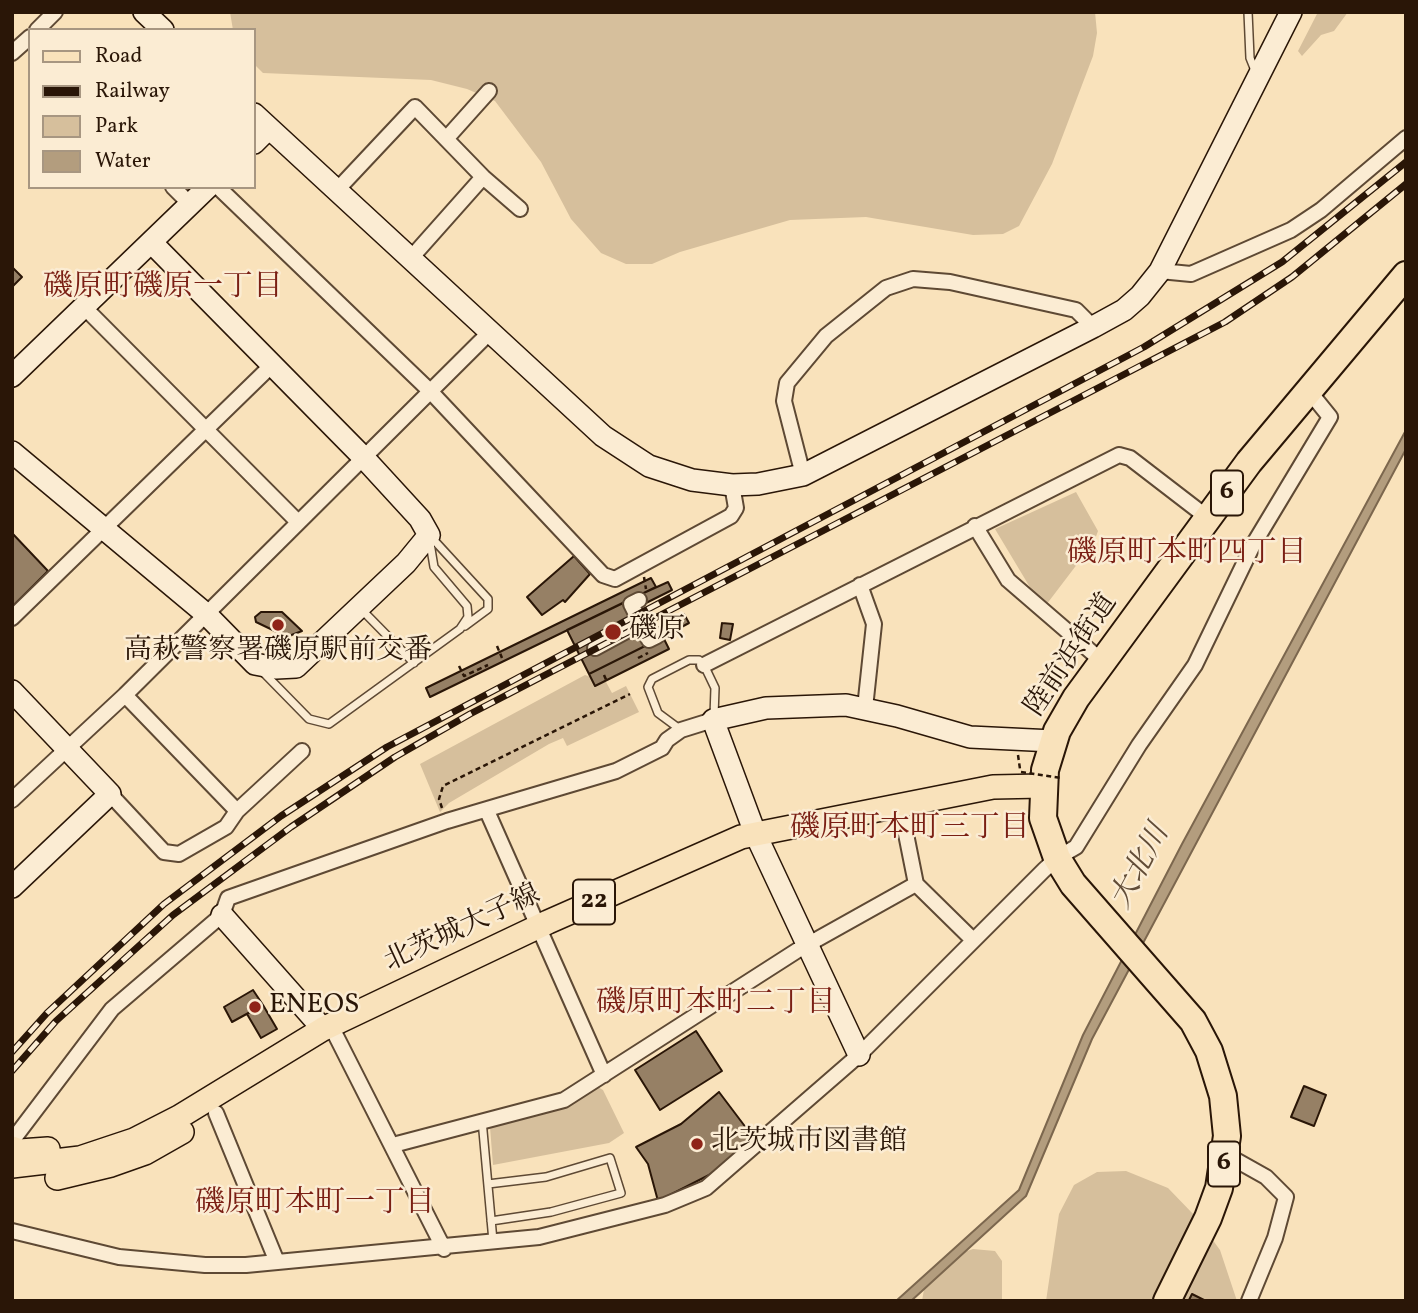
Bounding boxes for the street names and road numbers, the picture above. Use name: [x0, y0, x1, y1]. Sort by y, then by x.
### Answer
road number: 6: [1211, 471, 1243, 516]
street label: 陸前浜街道: [1020, 589, 1126, 723]
street label: 北茨城大子線: [380, 879, 546, 981]
road number: 22: [573, 880, 615, 925]
road number: 6: [1208, 1142, 1240, 1186]

